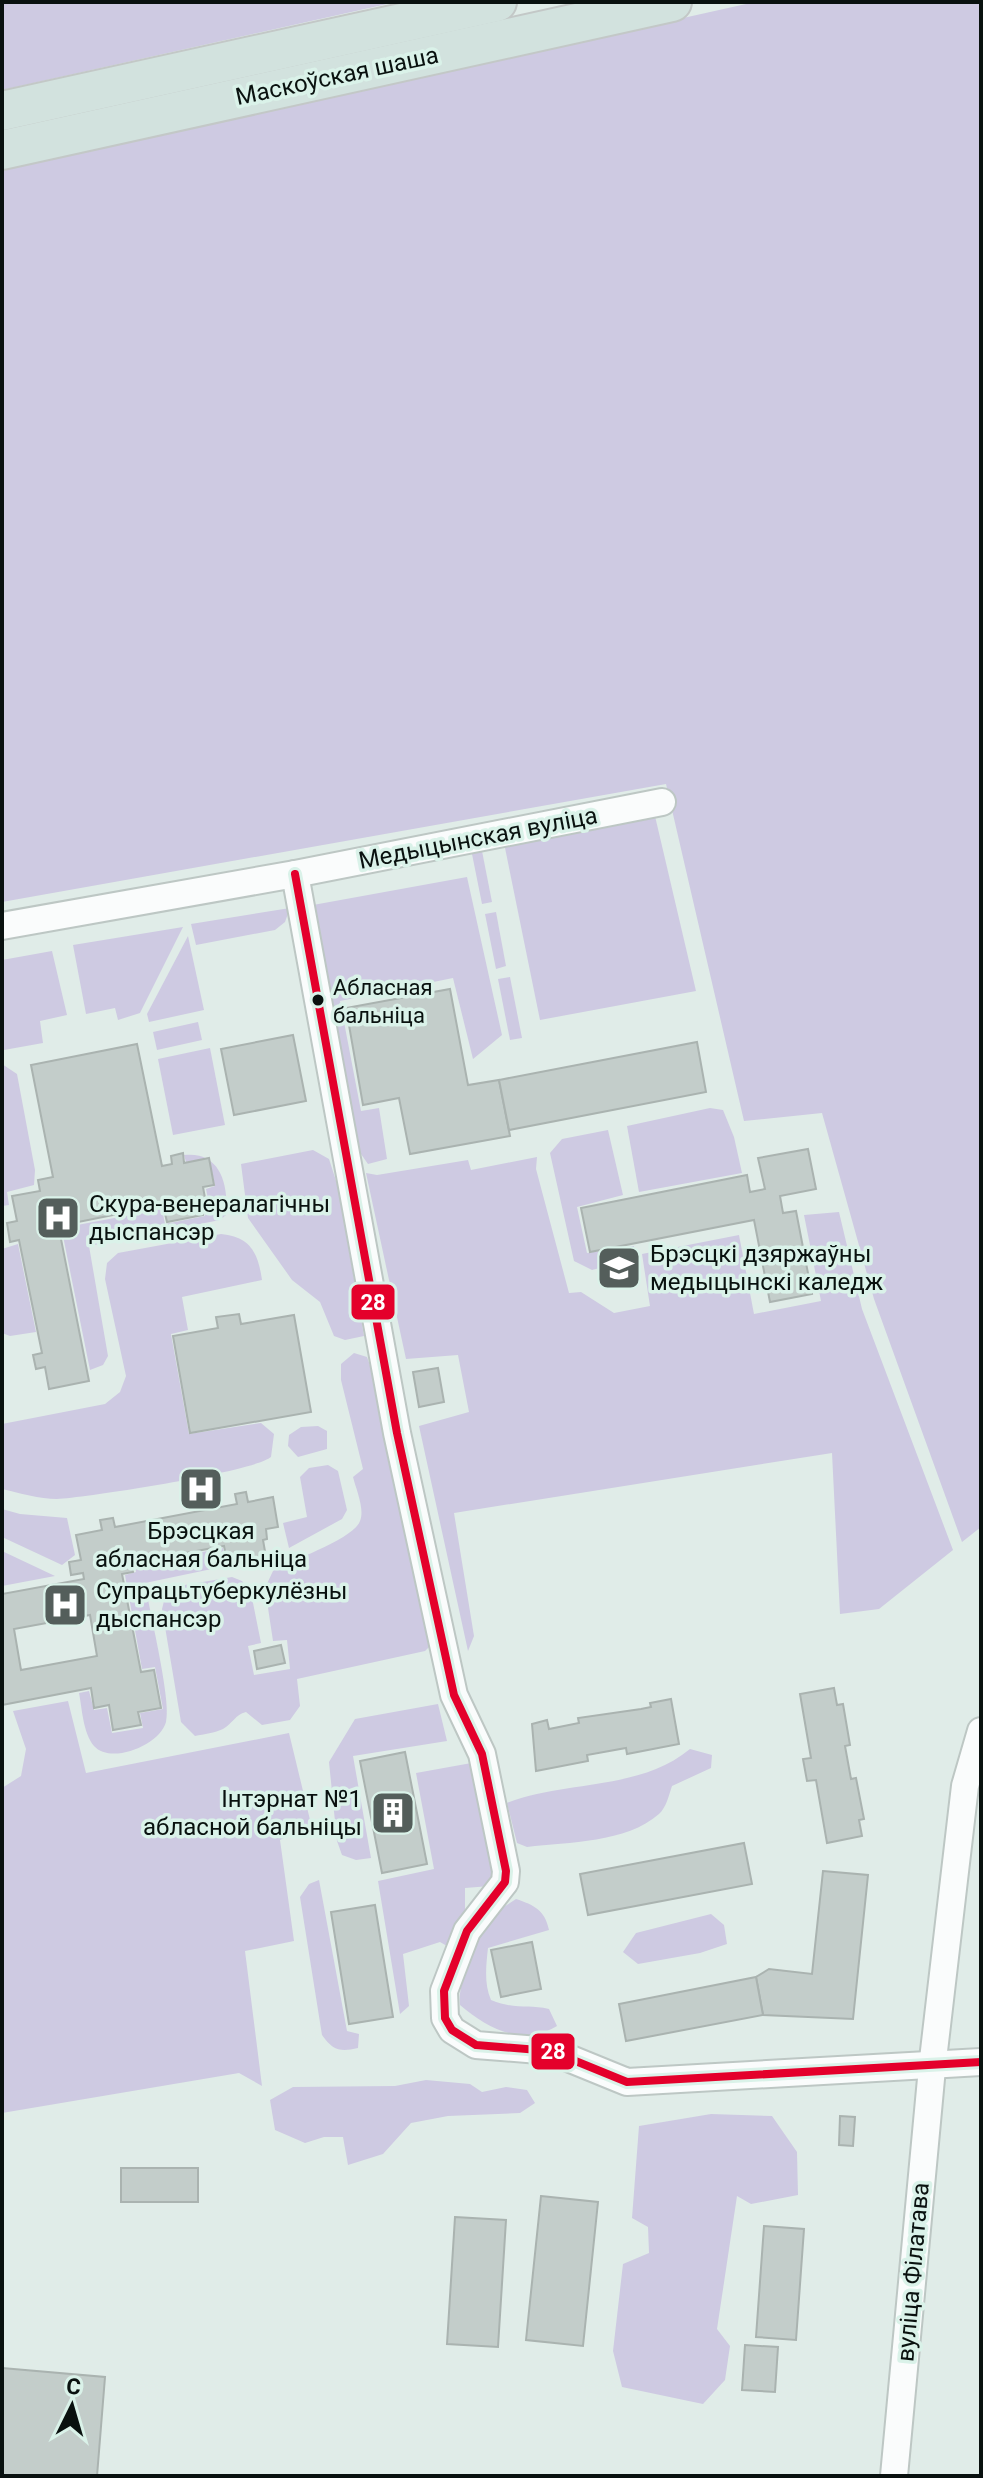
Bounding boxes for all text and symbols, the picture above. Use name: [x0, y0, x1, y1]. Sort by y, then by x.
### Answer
street label: Маскоўская шаша: [233, 41, 441, 111]
street label: Медыцынская вуліца: [356, 801, 600, 875]
place label: Абласная бальніца: [333, 975, 432, 1028]
marker: Абласная бальніца: [310, 992, 326, 1008]
place label: Скура-венералагічны дыспансэр: [89, 1190, 330, 1246]
hospital icon: Скура-венералагічны дыспансэр: [34, 1194, 82, 1242]
place label: Брэсцкі дзяржаўны медыцынскі каледж: [650, 1240, 884, 1296]
school or university icon: Брэсцкі дзяржаўны медыцынскі каледж: [595, 1244, 643, 1292]
line badge: 28: [350, 1283, 396, 1321]
text: 28: [360, 1290, 386, 1315]
hospital icon: Брэсцкая абласная бальніца: [177, 1465, 225, 1513]
place label: Брэсцкая абласная бальніца: [95, 1517, 307, 1573]
place label: Супрацьтуберкулёзны дыспансэр: [96, 1577, 347, 1633]
hospital icon: Супрацьтуберкулёзны дыспансэр: [41, 1581, 89, 1629]
place label: Інтэрнат №1 абласной бальніцы: [143, 1785, 362, 1841]
building icon: Інтэрнат №1 абласной бальніцы: [369, 1789, 417, 1837]
line badge: 28: [530, 2032, 576, 2071]
text: 28: [540, 2039, 566, 2064]
street label: вуліца Філатава: [891, 2181, 935, 2363]
north arrow: [32, 2366, 112, 2446]
text: С: [65, 2373, 82, 2400]

